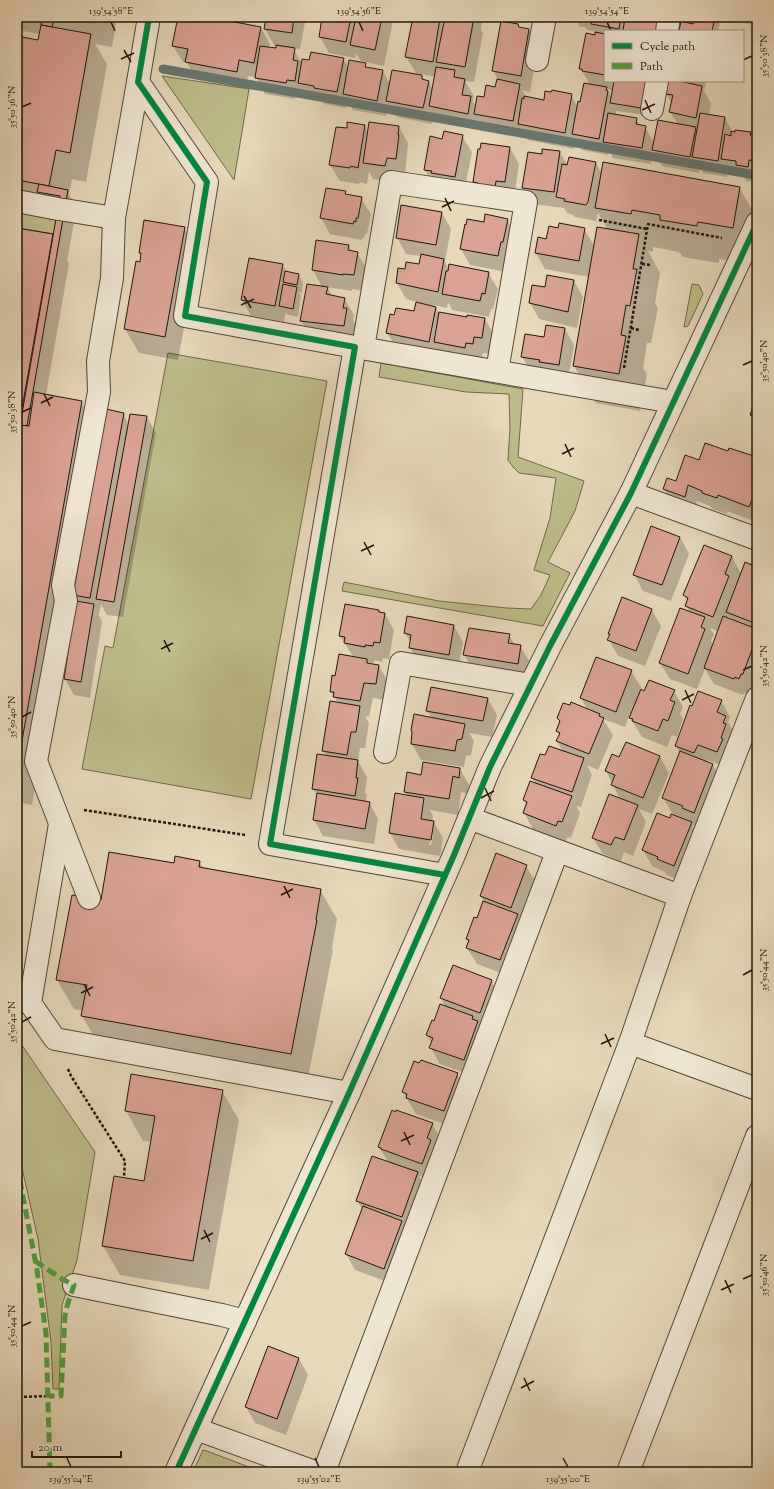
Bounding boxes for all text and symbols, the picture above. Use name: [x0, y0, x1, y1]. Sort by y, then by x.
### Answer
text: 139°54'58"E: [89, 4, 133, 19]
text: 139°54'56"E: [337, 4, 381, 19]
text: 139°54'54"E: [585, 4, 629, 19]
legend: [604, 30, 744, 82]
text: 35°50'38"N: [757, 35, 772, 77]
text: Cycle path: [640, 38, 695, 56]
text: Path: [640, 58, 663, 76]
text: 35°50'36"N: [5, 86, 20, 128]
text: 35°50'40"N: [757, 340, 772, 382]
text: 35°50'38"N: [5, 391, 20, 433]
text: 35°50'42"N: [757, 645, 772, 687]
text: 35°50'40"N: [5, 696, 20, 738]
text: 35°50'44"N: [757, 949, 772, 991]
text: 35°50'42"N: [5, 1001, 20, 1043]
text: 35°50'46"N: [757, 1254, 772, 1296]
text: 35°50'44"N: [5, 1305, 20, 1347]
scale bar: [32, 1433, 121, 1459]
text: 20 m: [38, 1439, 63, 1457]
text: 139°55'04"E: [49, 1472, 93, 1487]
text: 139°55'02"E: [297, 1472, 341, 1487]
text: 139°55'00"E: [546, 1472, 590, 1487]

